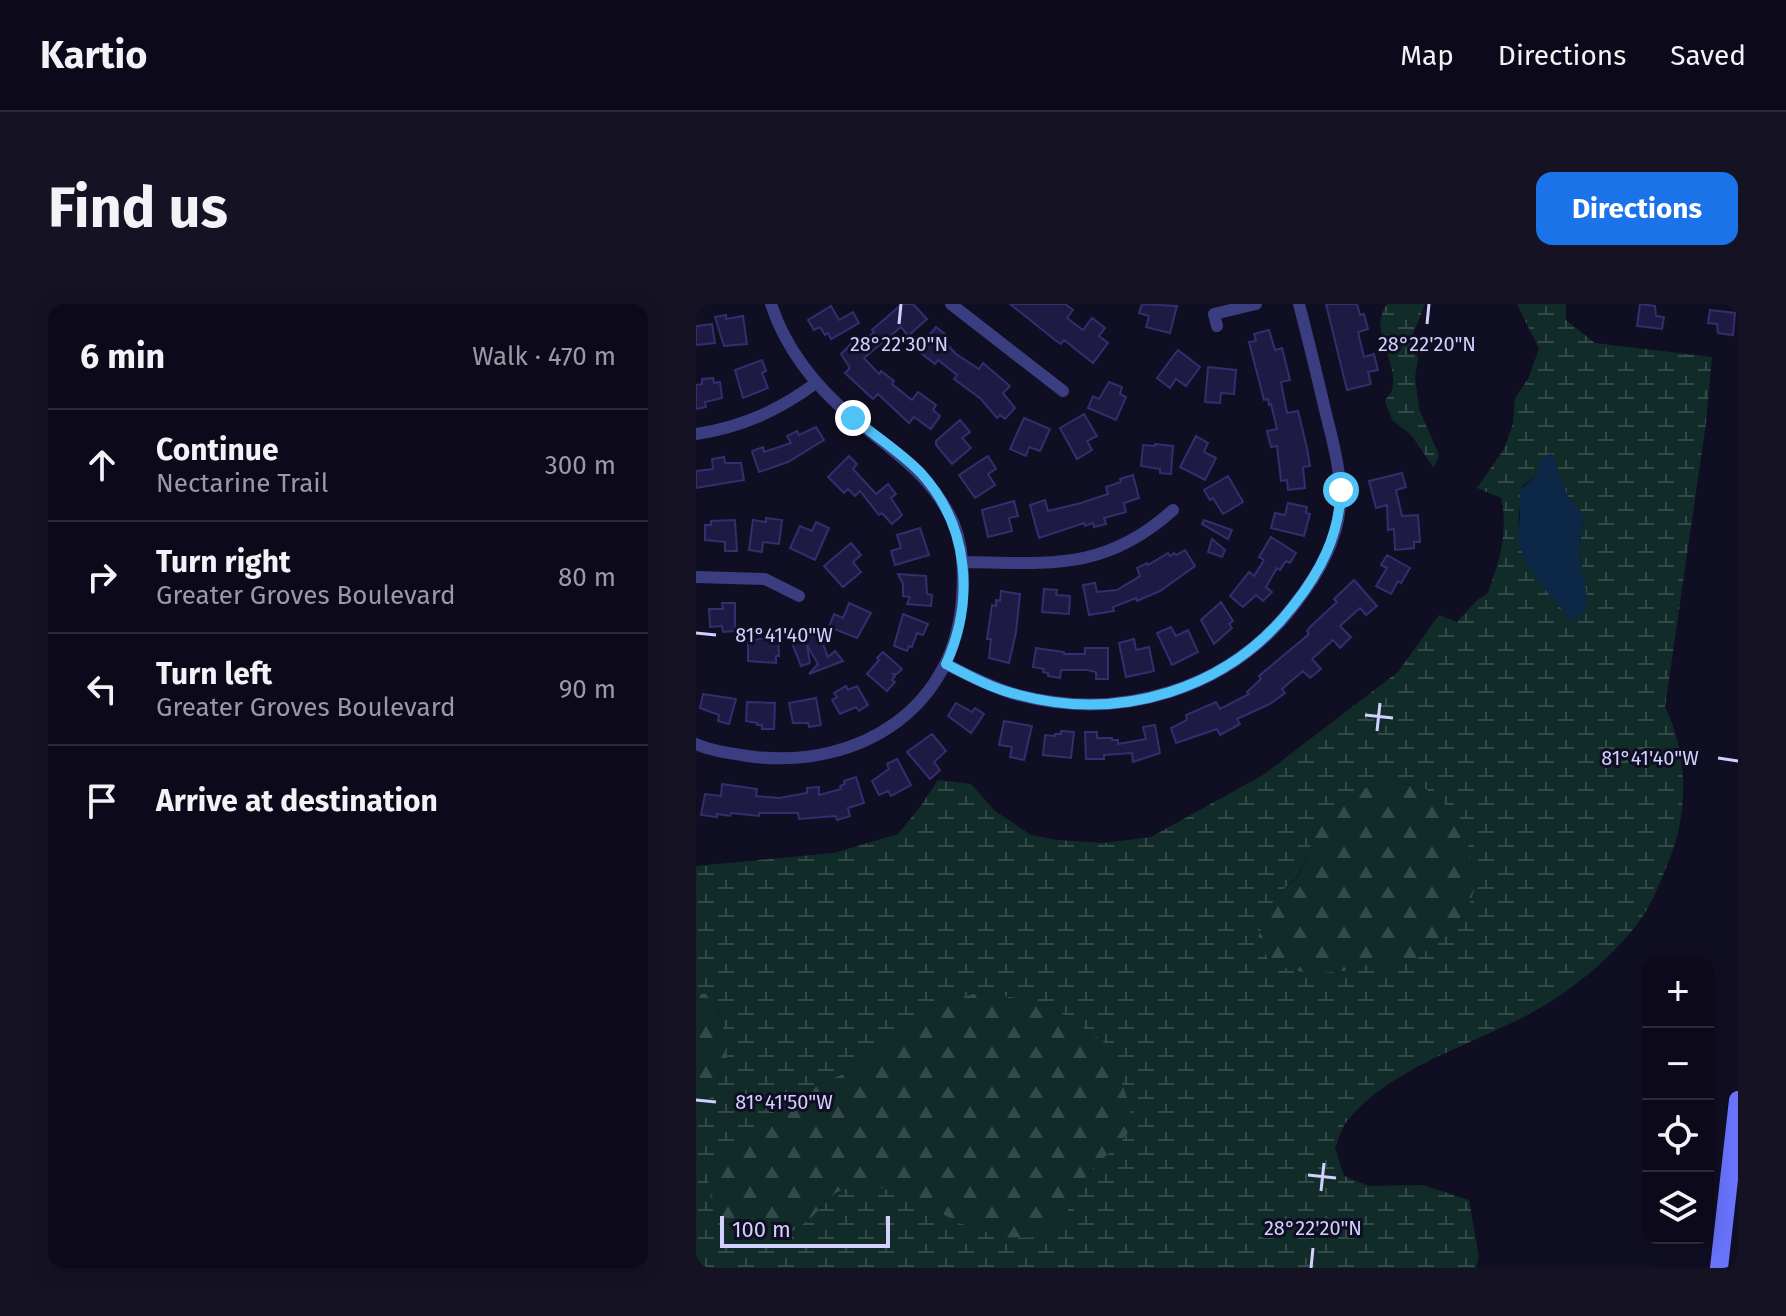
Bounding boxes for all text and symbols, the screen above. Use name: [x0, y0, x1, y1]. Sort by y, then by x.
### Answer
text: Kartio: [40, 32, 147, 78]
text: Map: [1400, 39, 1454, 72]
text: Directions: [1498, 39, 1626, 72]
text: Saved: [1670, 39, 1746, 72]
button: Directions: [1536, 172, 1738, 245]
text: Find us: [48, 175, 228, 242]
text: 28°22'30"N: [850, 332, 948, 356]
text: 28°22'20"N: [1378, 332, 1476, 356]
text: 6 min: [80, 336, 165, 377]
text: Walk · 470 m: [472, 341, 616, 372]
route end: [835, 400, 871, 436]
text: Continue: [156, 432, 279, 468]
icon: ahead: [80, 443, 124, 487]
text: 300 m: [545, 450, 616, 481]
text: Nectarine Trail: [156, 468, 328, 499]
route start: [1323, 472, 1359, 508]
text: Turn right: [156, 544, 291, 580]
icon: right: [80, 555, 124, 599]
text: 80 m: [558, 562, 616, 593]
text: Greater Groves Boulevard: [156, 580, 455, 611]
text: 81°41'40"W: [735, 623, 833, 647]
text: Turn left: [156, 656, 272, 692]
icon: left: [80, 667, 124, 711]
text: 90 m: [559, 674, 616, 705]
text: Greater Groves Boulevard: [156, 692, 455, 723]
text: 81°41'40"W: [1601, 746, 1699, 770]
icon: arrive: [80, 779, 124, 823]
text: Arrive at destination: [156, 783, 438, 819]
map controls: [1642, 956, 1714, 1244]
button: +: [1642, 956, 1714, 1028]
button: −: [1642, 1028, 1714, 1100]
text: 81°41'50"W: [735, 1090, 833, 1114]
button: locate: [1642, 1100, 1714, 1172]
button: layers: [1642, 1172, 1714, 1244]
scale bar: [720, 1212, 890, 1248]
text: 100 m: [732, 1216, 791, 1243]
text: 28°22'20"N: [1264, 1216, 1362, 1240]

